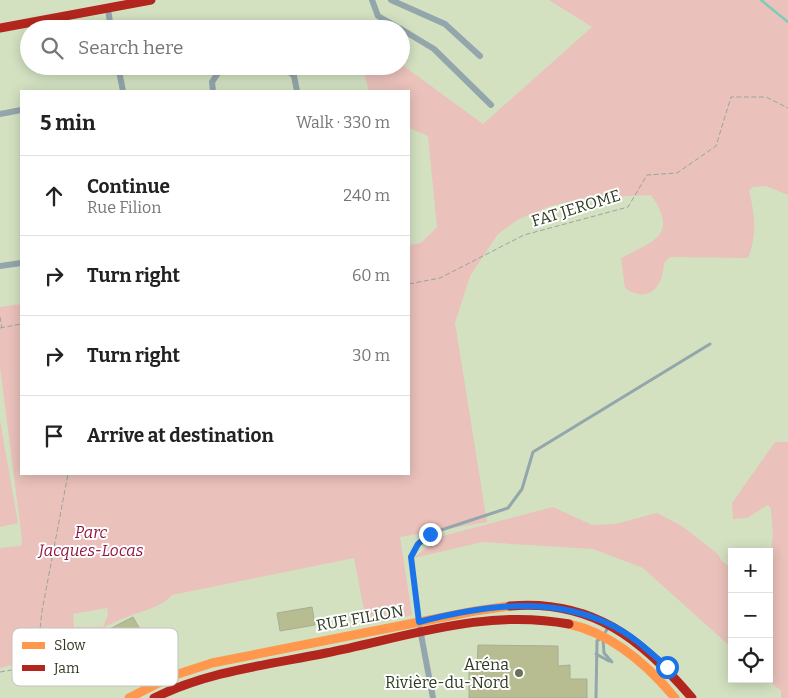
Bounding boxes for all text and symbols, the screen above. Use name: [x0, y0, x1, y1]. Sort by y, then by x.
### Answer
search box: [20, 20, 410, 75]
icon: search: [38, 34, 66, 62]
text: Search here: [78, 36, 183, 59]
text: 5 min: [40, 110, 96, 136]
text: Walk · 330 m: [296, 113, 390, 132]
text: Continue: [87, 175, 170, 198]
icon: ahead: [40, 182, 68, 210]
street label: FAT JEROME: [529, 185, 623, 231]
text: 240 m: [343, 186, 390, 205]
text: Rue Filion: [87, 198, 161, 217]
icon: right: [40, 262, 68, 290]
text: Turn right: [87, 264, 180, 287]
text: 60 m: [352, 266, 390, 285]
icon: right: [40, 342, 68, 370]
text: Turn right: [87, 344, 180, 367]
text: 30 m: [352, 346, 390, 365]
icon: arrive: [40, 422, 68, 450]
text: Arrive at destination: [87, 424, 274, 447]
park label: Parc Jacques-Locas: [37, 523, 144, 560]
route end: [419, 523, 442, 546]
map controls: [728, 548, 773, 683]
button: +: [728, 548, 773, 593]
button: −: [728, 593, 773, 638]
street label: RUE FILION: [315, 601, 406, 635]
legend: [12, 628, 178, 686]
text: Slow: [54, 637, 86, 654]
button: locate: [728, 638, 773, 683]
place label: Aréna Rivière-du-Nord: [385, 655, 510, 692]
route start: [656, 656, 679, 679]
text: Jam: [53, 660, 80, 677]
marker: Aréna Rivière-du-Nord: [513, 667, 525, 679]

